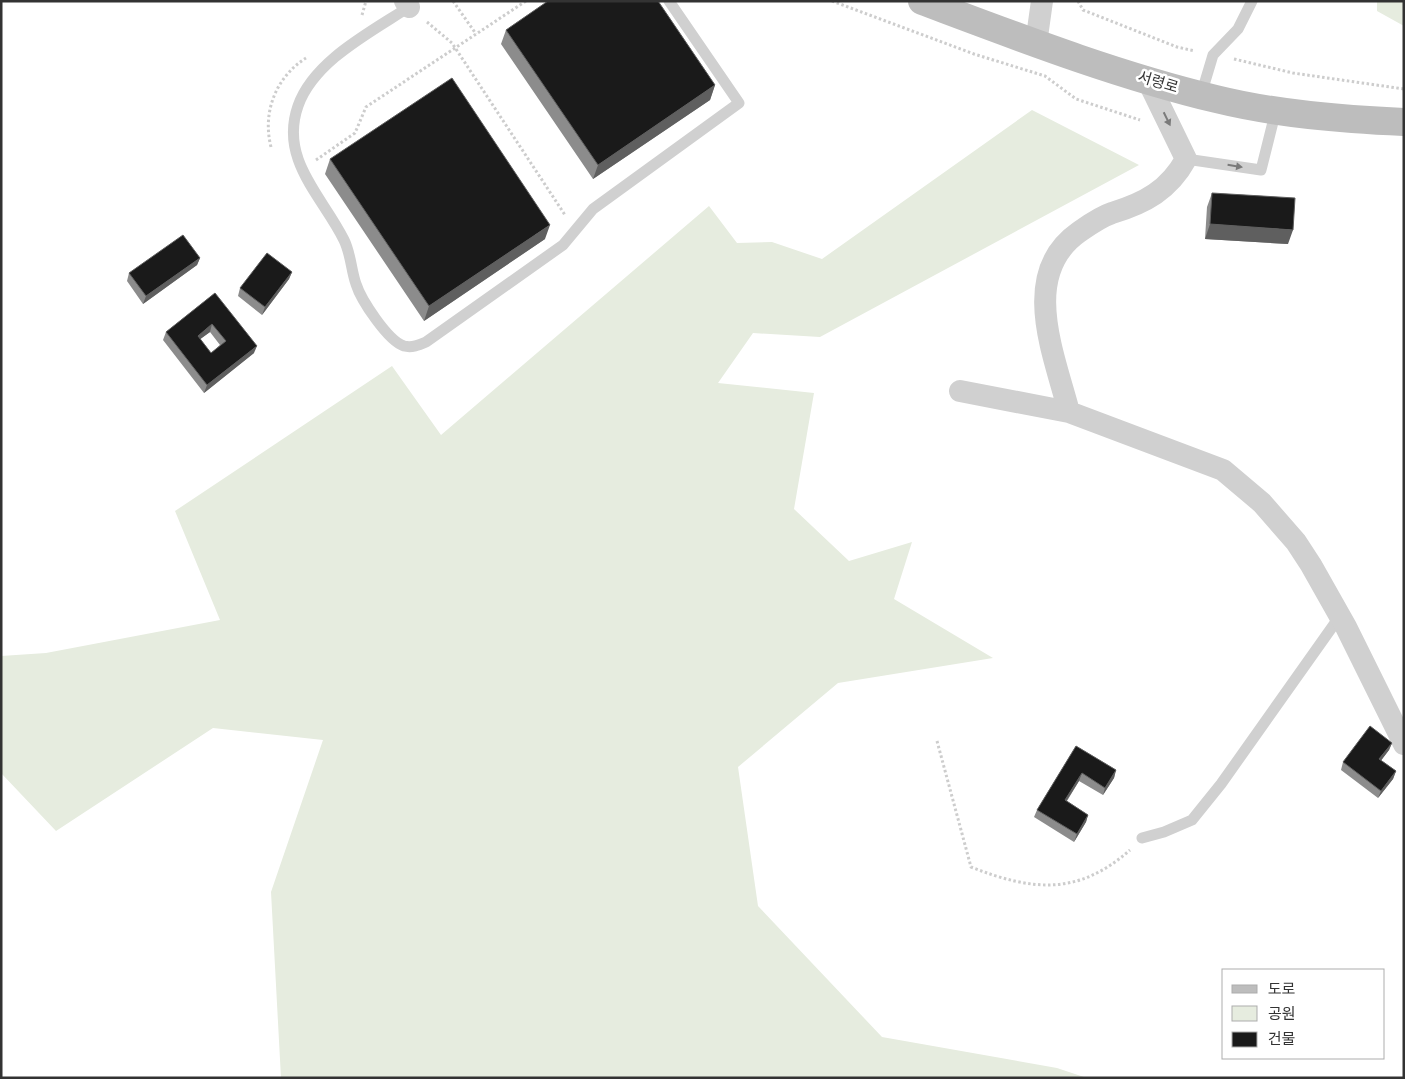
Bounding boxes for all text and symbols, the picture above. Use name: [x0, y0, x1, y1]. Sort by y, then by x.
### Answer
street label: 서령로: [1136, 66, 1181, 97]
one-way arrow: [1163, 112, 1171, 126]
one-way arrow: [1227, 163, 1243, 171]
legend: [1222, 969, 1385, 1059]
text: 도로: [1268, 979, 1296, 998]
text: 공원: [1268, 1004, 1296, 1023]
text: 건물: [1268, 1029, 1296, 1048]

